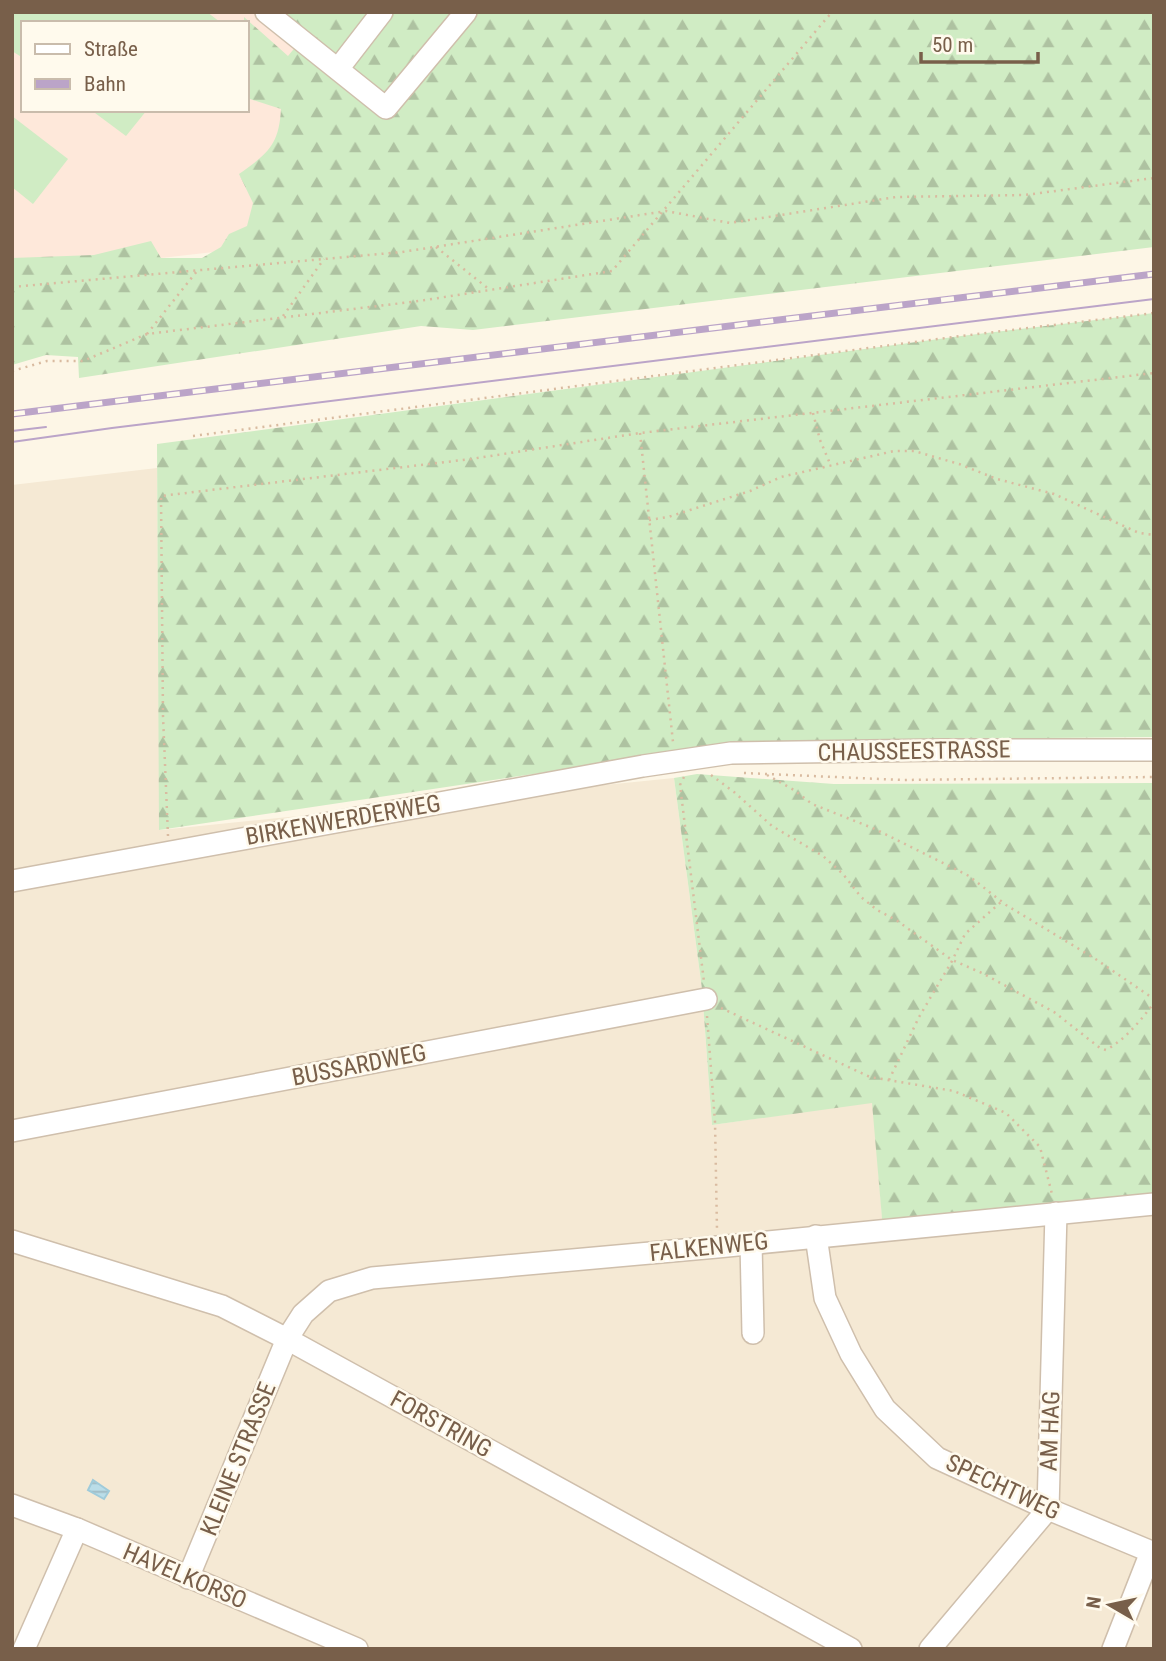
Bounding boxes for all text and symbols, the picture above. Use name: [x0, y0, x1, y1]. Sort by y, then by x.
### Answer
legend: [21, 21, 248, 112]
scale bar: [921, 21, 1038, 65]
text: 50 m: [932, 33, 973, 57]
text: Straße: [84, 37, 138, 61]
text: Bahn: [84, 72, 126, 96]
street label: CHAUSSEESTRASSE: [817, 735, 1011, 767]
street label: BIRKENWERDERWEG: [243, 789, 443, 851]
street label: BUSSARDWEG: [290, 1038, 428, 1092]
street label: FALKENWEG: [648, 1227, 770, 1267]
street label: KLEINE STRASSE: [194, 1378, 282, 1540]
street label: FORSTRING: [385, 1385, 497, 1463]
street label: AM HAG: [1035, 1390, 1065, 1472]
street label: SPECHTWEG: [941, 1448, 1065, 1526]
street label: HAVELKORSO: [119, 1537, 251, 1615]
north arrow: [1075, 1570, 1145, 1640]
text: N: [1081, 1595, 1106, 1610]

